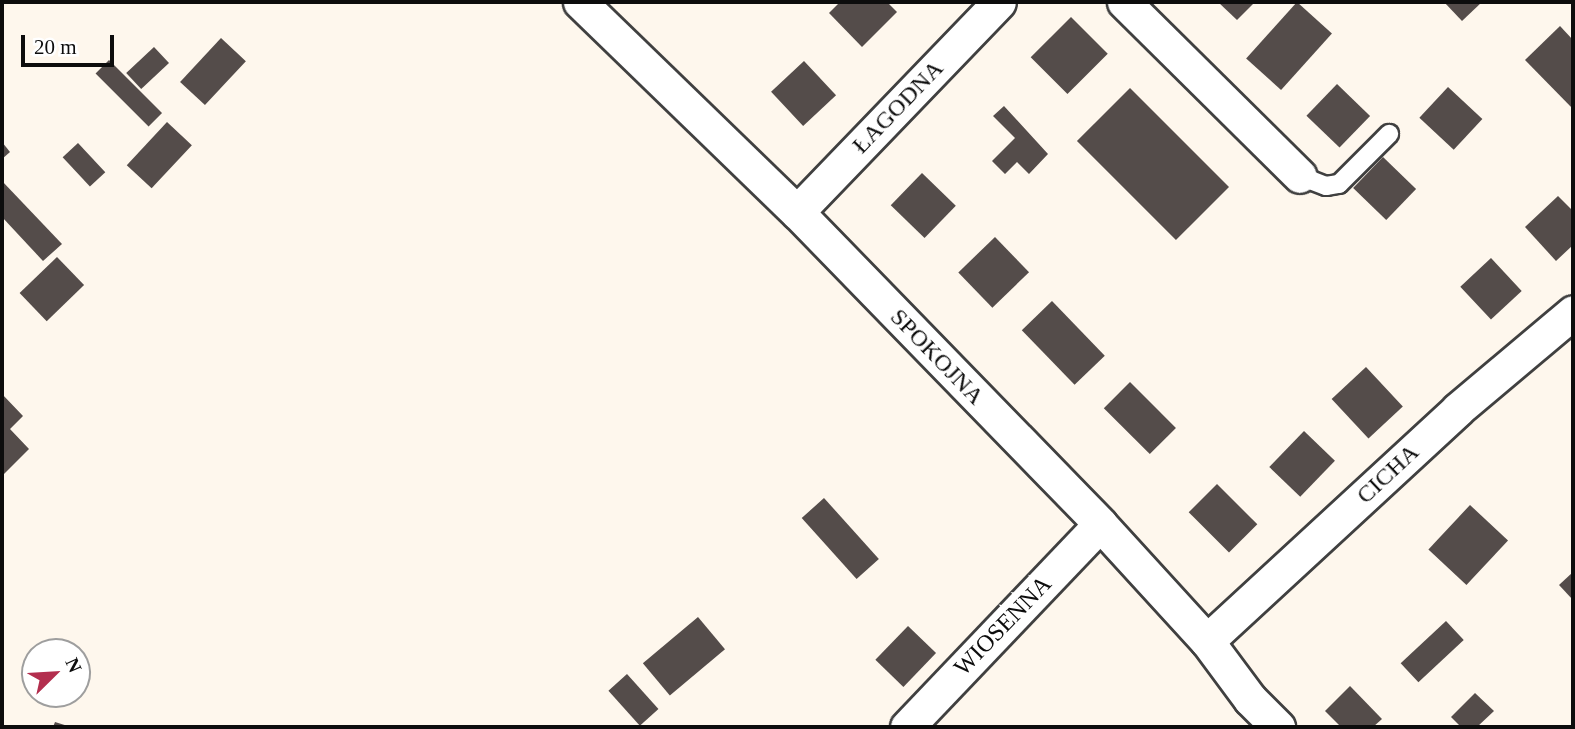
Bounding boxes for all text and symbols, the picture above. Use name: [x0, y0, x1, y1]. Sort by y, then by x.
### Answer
scale bar: [24, 21, 117, 65]
text: 20 m: [34, 35, 77, 59]
street label: ŁAGODNA: [846, 54, 950, 160]
street label: SPOKOJNA: [884, 303, 990, 411]
street label: CICHA: [1351, 438, 1425, 510]
street label: WIOSENNA: [948, 570, 1058, 682]
north arrow: [21, 638, 91, 708]
text: N: [61, 655, 86, 676]

